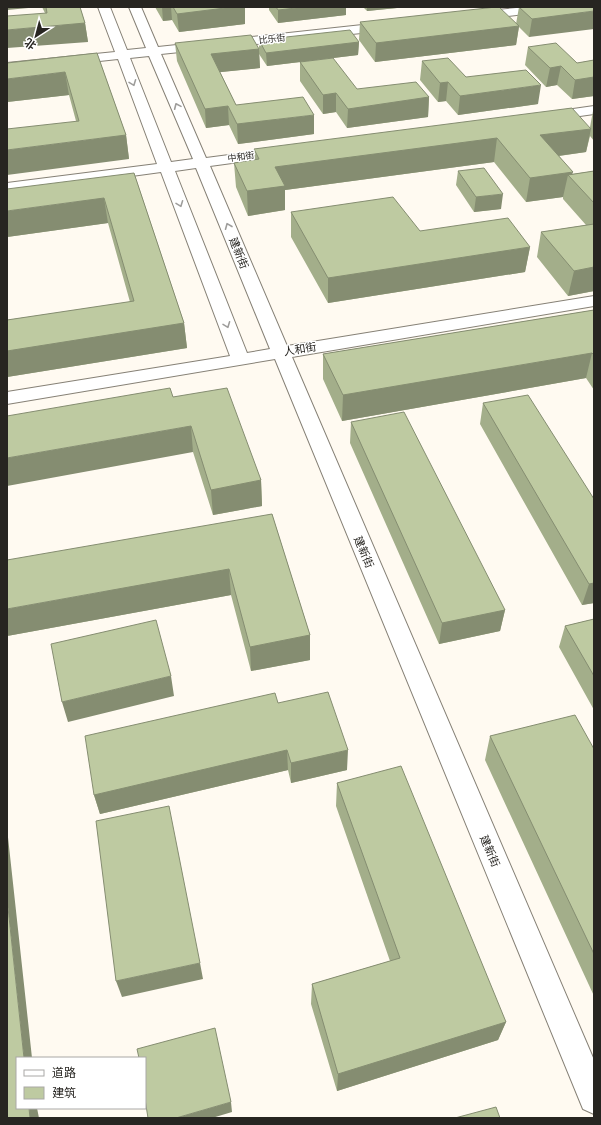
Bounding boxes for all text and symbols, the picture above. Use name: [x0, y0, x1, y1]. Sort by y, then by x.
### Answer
north arrow: [16, 16, 56, 56]
street label: 比乐街: [258, 32, 286, 45]
text: 北: [22, 35, 39, 53]
one-way arrow: [128, 79, 136, 86]
one-way arrow: [174, 103, 182, 111]
street label: 中和街: [227, 149, 255, 164]
one-way arrow: [175, 200, 183, 207]
one-way arrow: [224, 223, 232, 230]
street label: 建新街: [226, 235, 252, 271]
one-way arrow: [222, 322, 230, 329]
street label: 人和街: [283, 340, 317, 358]
street label: 建新街: [351, 534, 377, 570]
street label: 建新街: [477, 833, 503, 869]
legend: [16, 1057, 146, 1109]
text: 道路: [52, 1065, 76, 1080]
text: 建筑: [52, 1085, 76, 1100]

